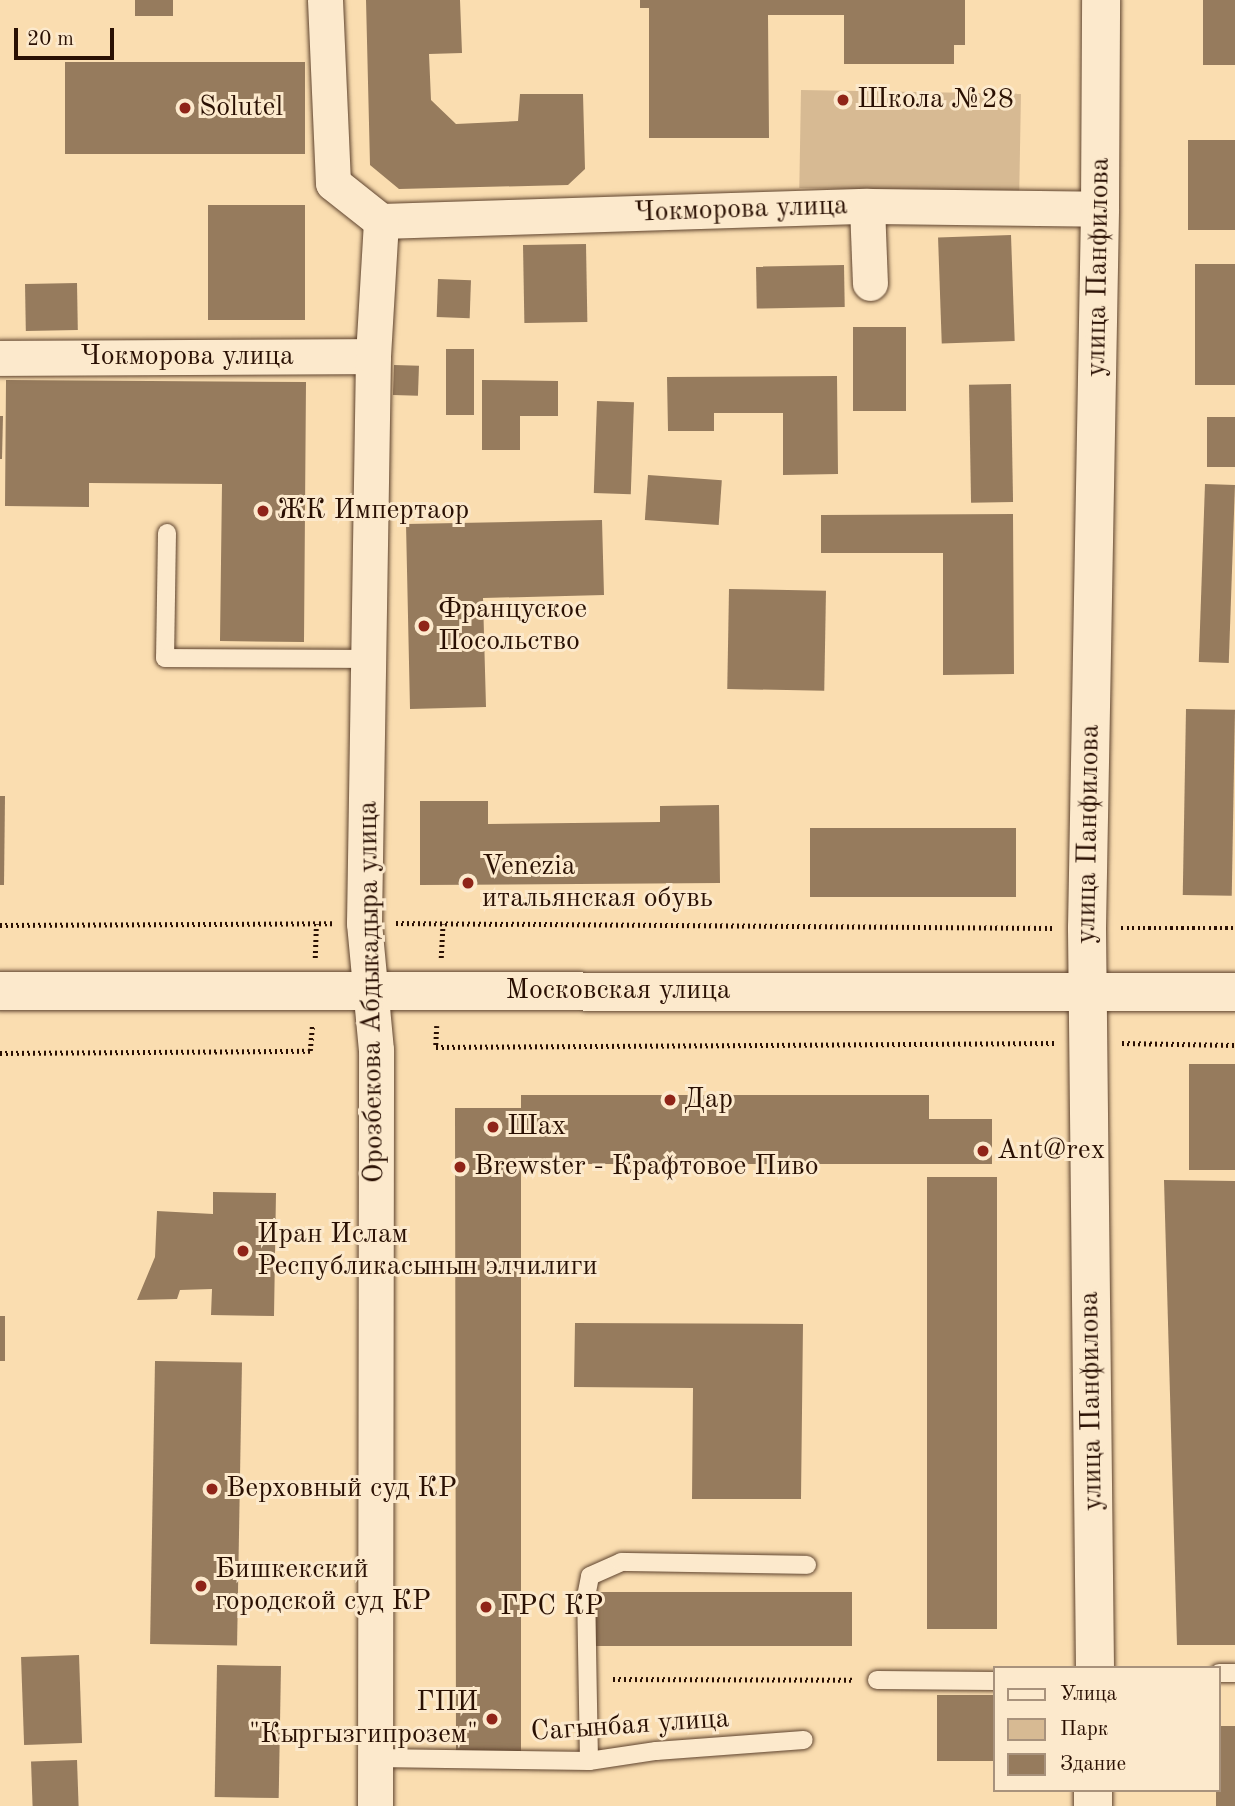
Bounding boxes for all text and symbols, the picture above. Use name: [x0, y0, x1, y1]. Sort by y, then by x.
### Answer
scale bar: [18, 14, 117, 58]
text: 20 m: [27, 29, 74, 50]
place label: Школа №28: [857, 83, 1014, 117]
place label: Solutel: [199, 91, 283, 125]
marker: Школа №28: [835, 92, 851, 108]
marker: Solutel: [177, 100, 193, 116]
street label: улица Панфилова: [1080, 157, 1118, 377]
street label: Чокморова улица: [634, 189, 848, 231]
street label: Чокморова улица: [80, 340, 294, 374]
place label: ЖК Импертаор: [277, 494, 469, 528]
marker: ЖК Импертаор: [255, 503, 271, 519]
place label: Француское Посольство: [438, 593, 587, 659]
marker: Француское Посольство: [416, 618, 432, 634]
street label: улица Панфилова: [1070, 724, 1108, 944]
street label: Орозбекова Абдыкадыра улица: [352, 801, 392, 1183]
place label: Venezia итальянская обувь: [482, 850, 713, 916]
marker: Venezia итальянская обувь: [460, 875, 476, 891]
street label: Московская улица: [505, 974, 731, 1008]
place label: Дар: [684, 1083, 733, 1117]
marker: Дар: [662, 1092, 678, 1108]
place label: Шах: [507, 1110, 566, 1144]
marker: Шах: [485, 1119, 501, 1135]
place label: Ant@rex: [997, 1134, 1105, 1168]
marker: Ant@rex: [975, 1143, 991, 1159]
place label: Brewster - Крафтовое Пиво: [474, 1150, 819, 1184]
marker: Brewster - Крафтовое Пиво: [452, 1159, 468, 1175]
place label: Иран Ислам Республикасынын элчилиги: [257, 1218, 598, 1284]
marker: Иран Ислам Республикасынын элчилиги: [235, 1243, 251, 1259]
street label: улица Панфилова: [1073, 1291, 1111, 1511]
place label: Верховный суд КР: [226, 1472, 457, 1506]
marker: Верховный суд КР: [204, 1481, 220, 1497]
place label: Бишкекский городской суд КР: [215, 1553, 431, 1619]
marker: Бишкекский городской суд КР: [193, 1578, 209, 1594]
place label: ГРС КР: [500, 1590, 603, 1624]
marker: ГРС КР: [478, 1599, 494, 1615]
legend: [993, 1666, 1221, 1792]
text: Улица: [1060, 1684, 1117, 1705]
place label: ГПИ "Кыргызгипрозем": [249, 1686, 478, 1752]
street label: Сагынбая улица: [530, 1702, 730, 1750]
marker: ГПИ "Кыргызгипрозем": [484, 1711, 500, 1727]
text: Парк: [1060, 1719, 1108, 1740]
text: Здание: [1060, 1754, 1126, 1775]

